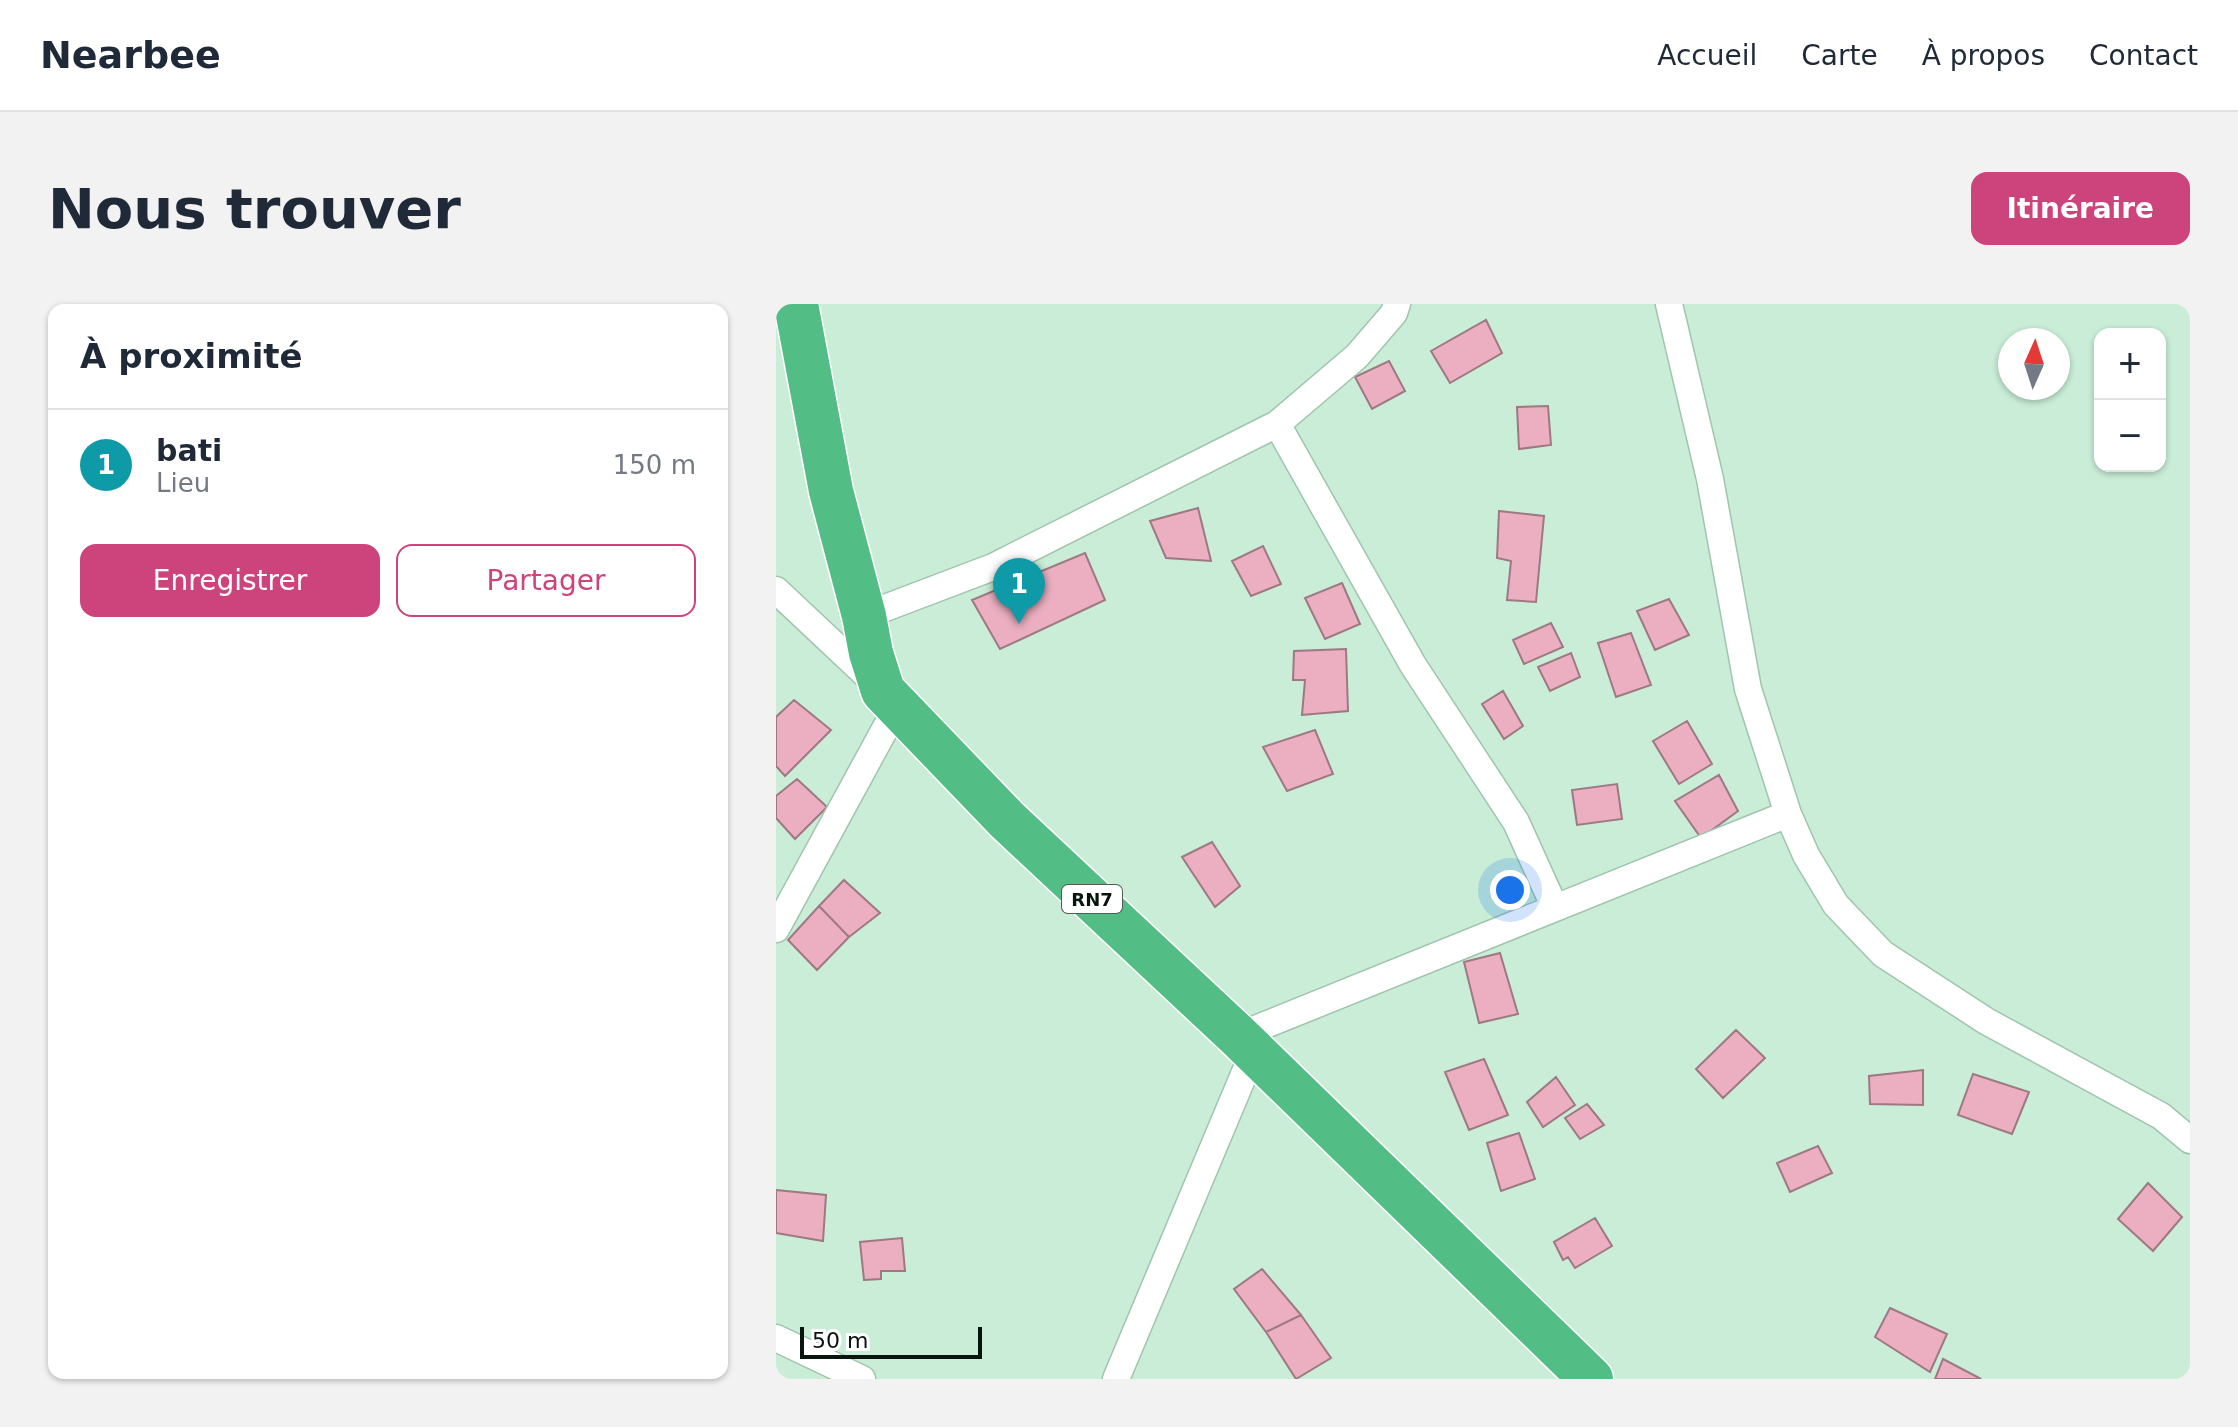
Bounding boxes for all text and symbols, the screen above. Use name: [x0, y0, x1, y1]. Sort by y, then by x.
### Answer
text: Nearbee: [40, 33, 221, 77]
text: Accueil: [1657, 39, 1757, 72]
text: Carte: [1801, 39, 1878, 72]
text: À propos: [1922, 39, 2045, 72]
text: Contact: [2089, 39, 2198, 72]
button: Itinéraire: [1971, 172, 2190, 245]
text: Nous trouver: [48, 176, 461, 241]
north arrow: [1998, 328, 2070, 400]
map controls: [2094, 328, 2166, 472]
button: +: [2094, 328, 2166, 400]
text: À proximité: [80, 336, 303, 376]
button: −: [2094, 400, 2166, 472]
text: bati: [156, 433, 222, 468]
text: 1: [97, 450, 115, 480]
text: 150 m: [613, 450, 696, 480]
text: Lieu: [156, 468, 210, 498]
button: Enregistrer: [80, 544, 380, 617]
button: Partager: [396, 544, 696, 617]
pin: 1: [993, 558, 1045, 624]
your location: [1490, 870, 1530, 910]
road number: RN7: [1062, 885, 1122, 913]
scale bar: [800, 1323, 982, 1359]
text: 50 m: [812, 1328, 868, 1353]

